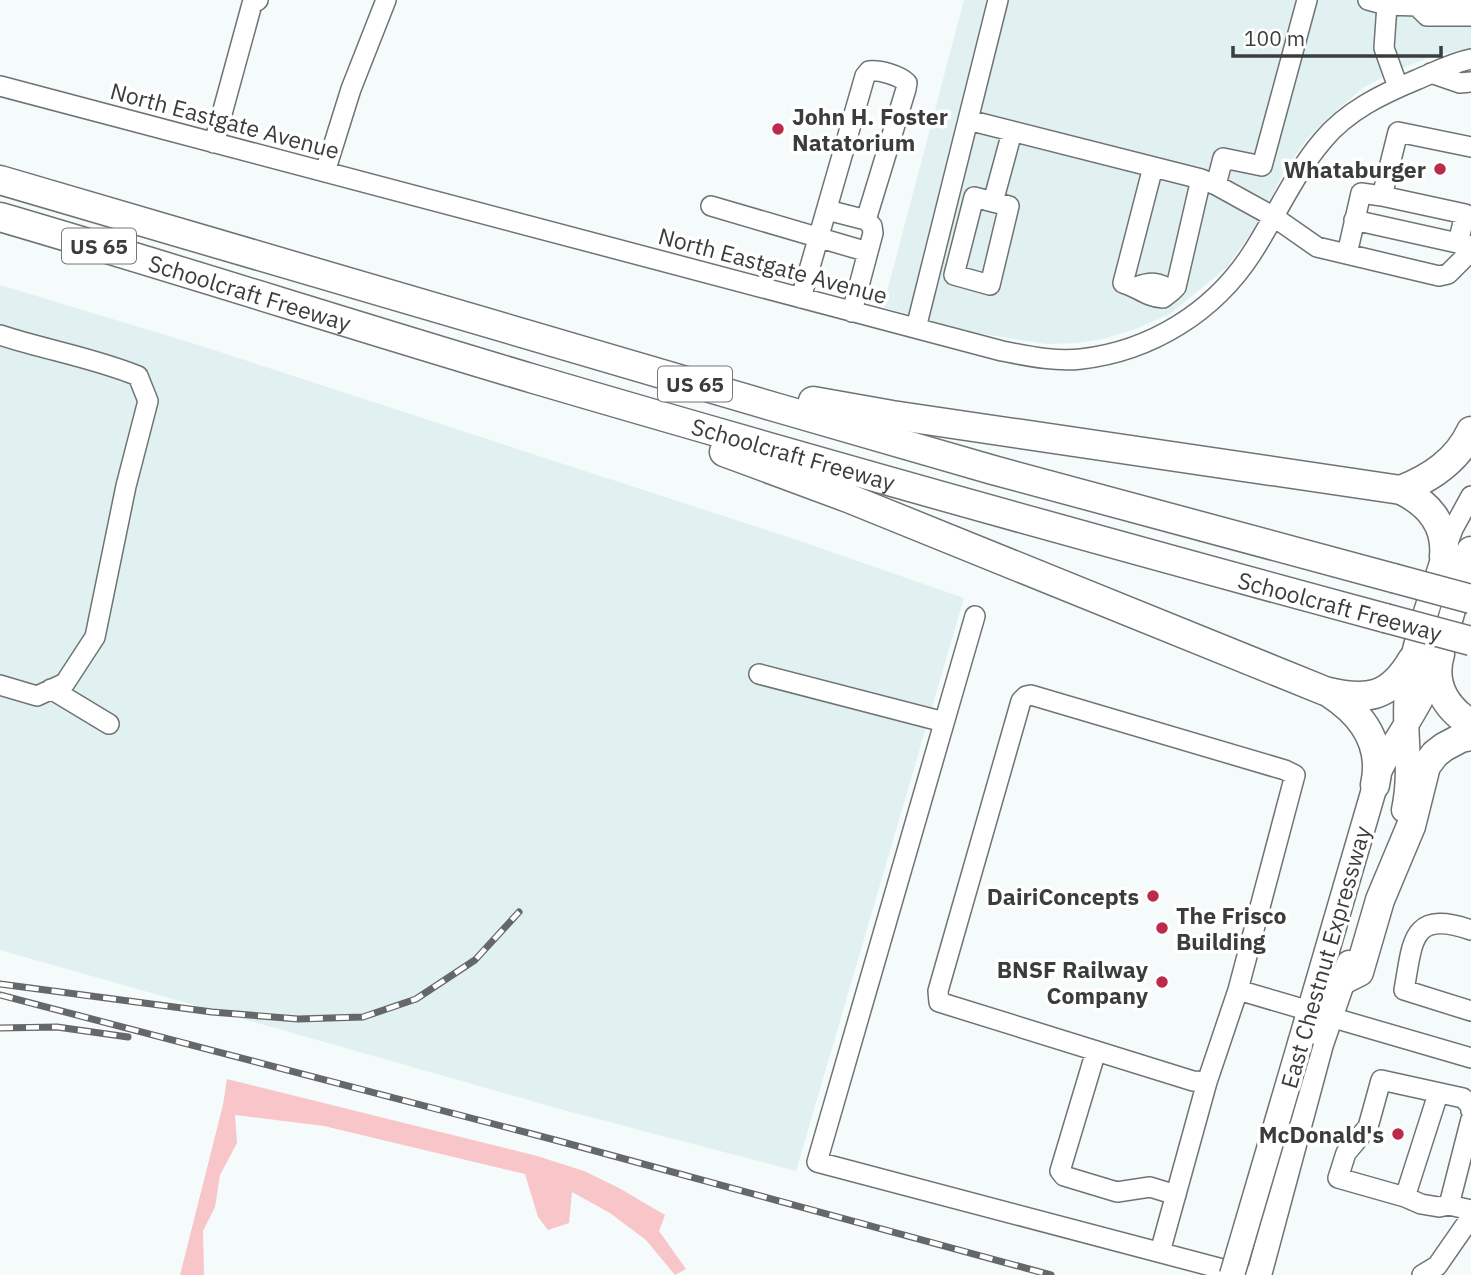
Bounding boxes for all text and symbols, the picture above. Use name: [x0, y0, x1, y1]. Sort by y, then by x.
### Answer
scale bar: [1233, 14, 1441, 58]
text: 100 m: [1244, 24, 1305, 52]
street label: North Eastgate Avenue: [107, 75, 343, 165]
place label: John H. Foster Natatorium: [792, 101, 948, 157]
marker: John H. Foster Natatorium: [770, 121, 786, 137]
place label: Whataburger: [1284, 154, 1426, 184]
marker: Whataburger: [1432, 161, 1448, 177]
street label: North Eastgate Avenue: [655, 220, 891, 310]
road number: US 65: [62, 229, 136, 264]
street label: Schoolcraft Freeway: [145, 247, 355, 338]
road number: US 65: [658, 366, 732, 402]
street label: Schoolcraft Freeway: [688, 411, 899, 497]
street label: Schoolcraft Freeway: [1235, 564, 1446, 648]
street label: East Chestnut Expressway: [1273, 822, 1377, 1092]
place label: DairiConcepts: [987, 881, 1139, 911]
marker: DairiConcepts: [1145, 888, 1161, 904]
place label: The Frisco Building: [1176, 900, 1286, 956]
marker: The Frisco Building: [1154, 920, 1170, 936]
place label: BNSF Railway Company: [997, 954, 1149, 1010]
marker: BNSF Railway Company: [1154, 974, 1170, 990]
place label: McDonald's: [1259, 1119, 1384, 1149]
marker: McDonald's: [1390, 1126, 1406, 1142]

